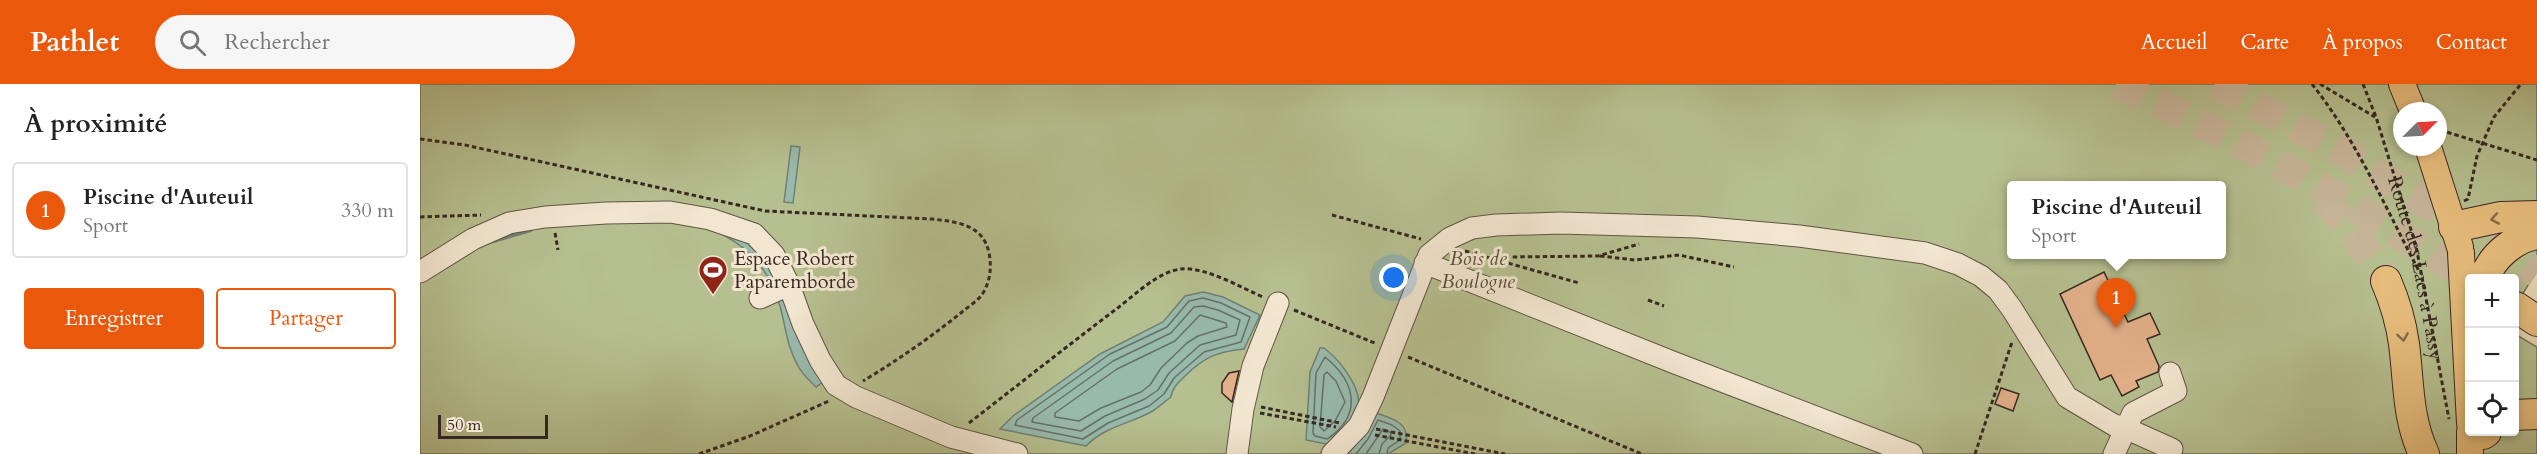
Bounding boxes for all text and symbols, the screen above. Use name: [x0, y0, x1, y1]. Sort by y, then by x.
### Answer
search box: [155, 15, 575, 69]
text: Pathlet: [30, 23, 119, 61]
icon: search: [176, 26, 209, 59]
text: Rechercher: [224, 27, 330, 57]
text: Accueil: [2141, 28, 2207, 57]
text: Carte: [2240, 28, 2289, 57]
text: À propos: [2322, 28, 2403, 57]
text: Contact: [2436, 28, 2507, 57]
north arrow: [2393, 102, 2447, 156]
text: À proximité: [24, 106, 167, 141]
street label: Route des Lacs à Passy: [2382, 172, 2451, 363]
popup: [2007, 181, 2226, 259]
text: Piscine d'Auteuil: [83, 182, 253, 212]
text: Piscine d'Auteuil: [2031, 192, 2202, 222]
text: 1: [40, 197, 51, 224]
text: 330 m: [341, 197, 394, 224]
text: Sport: [83, 212, 128, 239]
one-way arrow: [2490, 212, 2500, 224]
text: Sport: [2031, 222, 2076, 249]
place label: Espace Robert Paparemborde: [734, 245, 856, 295]
park label: Bois de Boulogne: [1441, 245, 1515, 295]
sports icon: Espace Robert Paparemborde: [697, 254, 729, 296]
your location: [1379, 263, 1408, 292]
map controls: [2465, 274, 2519, 436]
button: +: [2465, 274, 2519, 328]
pin: 1: [2096, 278, 2136, 328]
button: Enregistrer: [24, 288, 204, 349]
button: Partager: [216, 288, 396, 349]
button: −: [2465, 328, 2519, 382]
one-way arrow: [2397, 332, 2409, 342]
button: locate: [2465, 382, 2519, 436]
scale bar: [438, 412, 548, 440]
text: 50 m: [447, 414, 481, 436]

